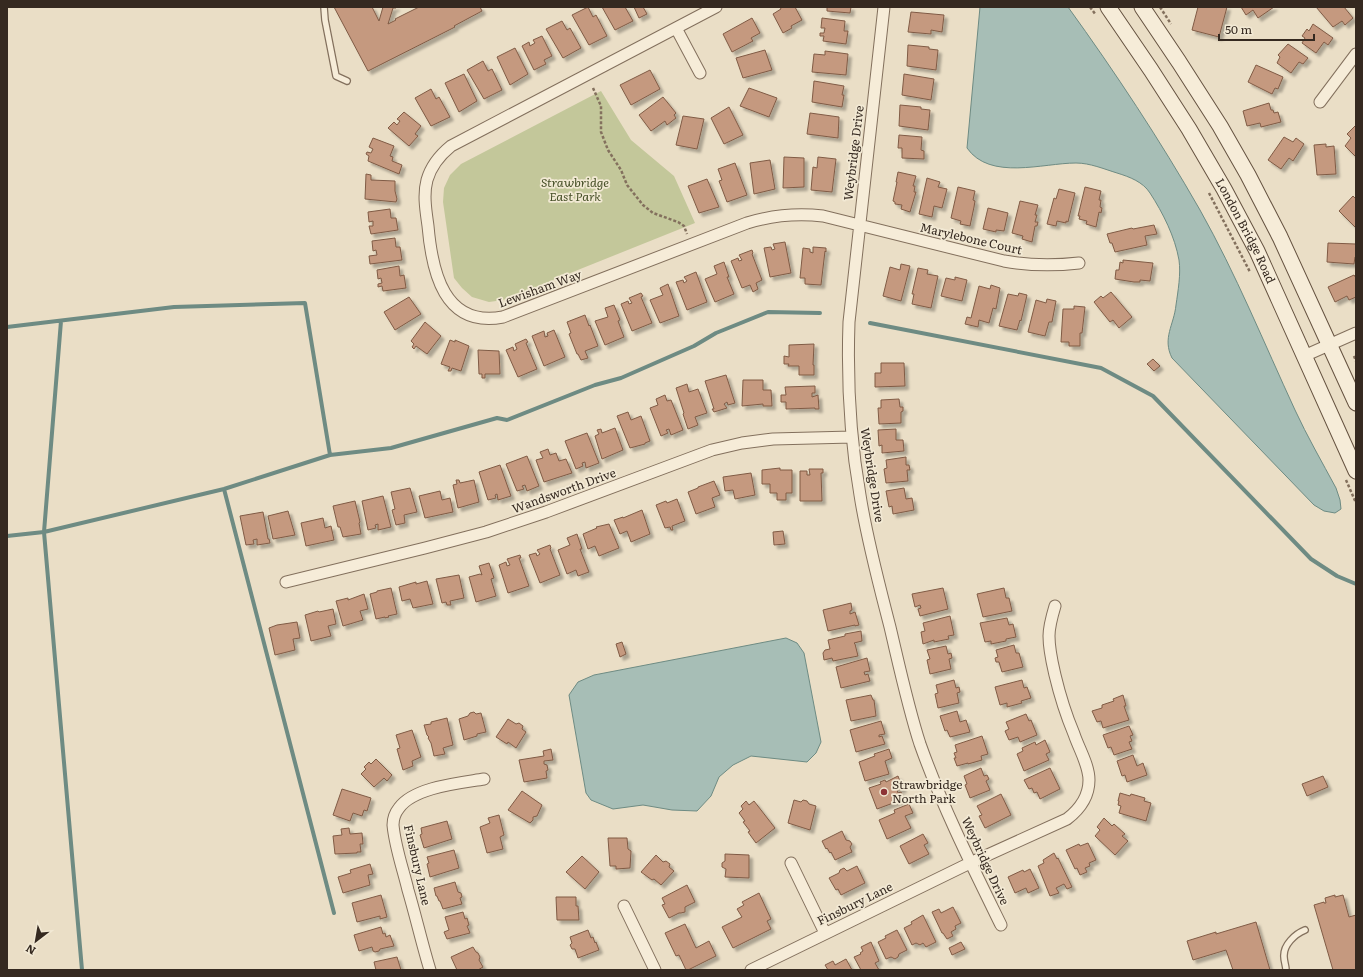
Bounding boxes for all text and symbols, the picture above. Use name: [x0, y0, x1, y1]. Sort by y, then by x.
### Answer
scale bar: [1219, 16, 1314, 42]
text: 50 m: [1225, 20, 1252, 38]
street label: Weybridge Drive: [838, 104, 868, 201]
park label: Strawbridge East Park: [541, 173, 609, 205]
street label: London Bridge Road: [1212, 174, 1281, 287]
street label: Marylebone Court: [918, 218, 1024, 259]
street label: Lewisham Way: [495, 265, 584, 311]
street label: Weybridge Drive: [857, 426, 889, 523]
street label: Wandsworth Drive: [509, 463, 618, 517]
place label: Strawbridge North Park: [892, 775, 963, 807]
marker: Strawbridge North Park: [879, 787, 889, 797]
street label: Weybridge Drive: [958, 813, 1014, 908]
street label: Finsbury Lane: [400, 823, 436, 907]
street label: Finsbury Lane: [814, 877, 895, 929]
north arrow: [16, 921, 56, 961]
text: N: [22, 941, 38, 960]

